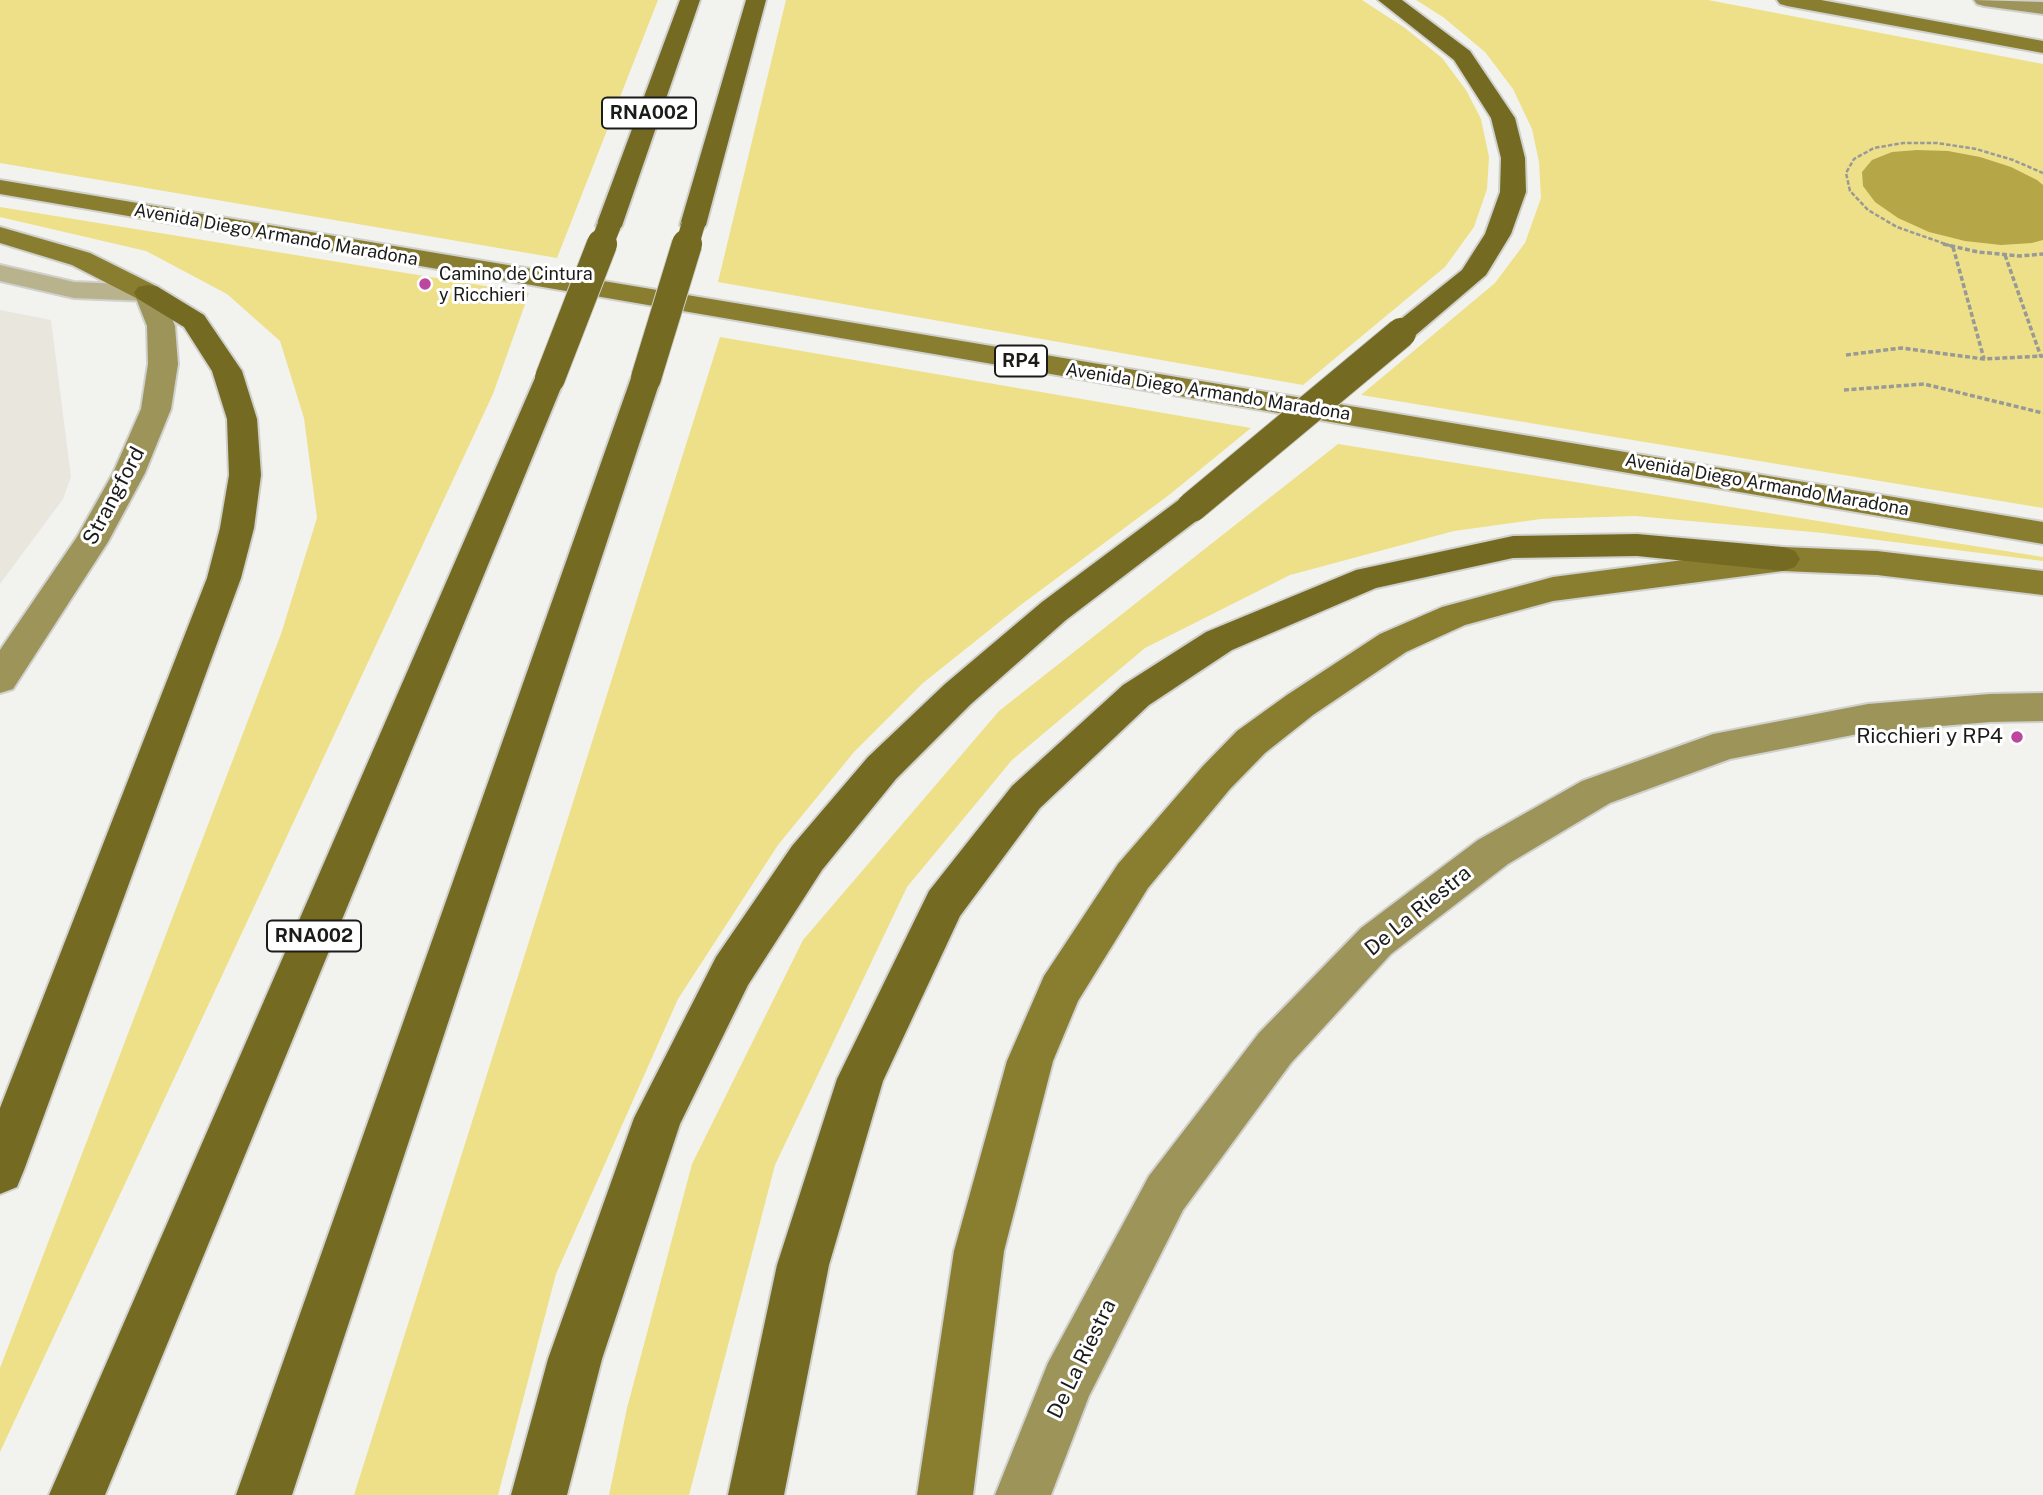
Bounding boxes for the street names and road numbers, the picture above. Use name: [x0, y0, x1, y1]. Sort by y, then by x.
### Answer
road number: RNA002: [602, 97, 696, 128]
street label: Avenida Diego Armando Maradona: [132, 199, 420, 271]
road number: RP4: [995, 346, 1047, 376]
street label: Avenida Diego Armando Maradona: [1064, 359, 1352, 425]
street label: Strangford: [78, 443, 150, 549]
street label: Avenida Diego Armando Maradona: [1623, 449, 1911, 521]
street label: De La Riestra: [1360, 861, 1476, 961]
road number: RNA002: [267, 920, 361, 952]
street label: De La Riestra: [1042, 1295, 1122, 1423]

